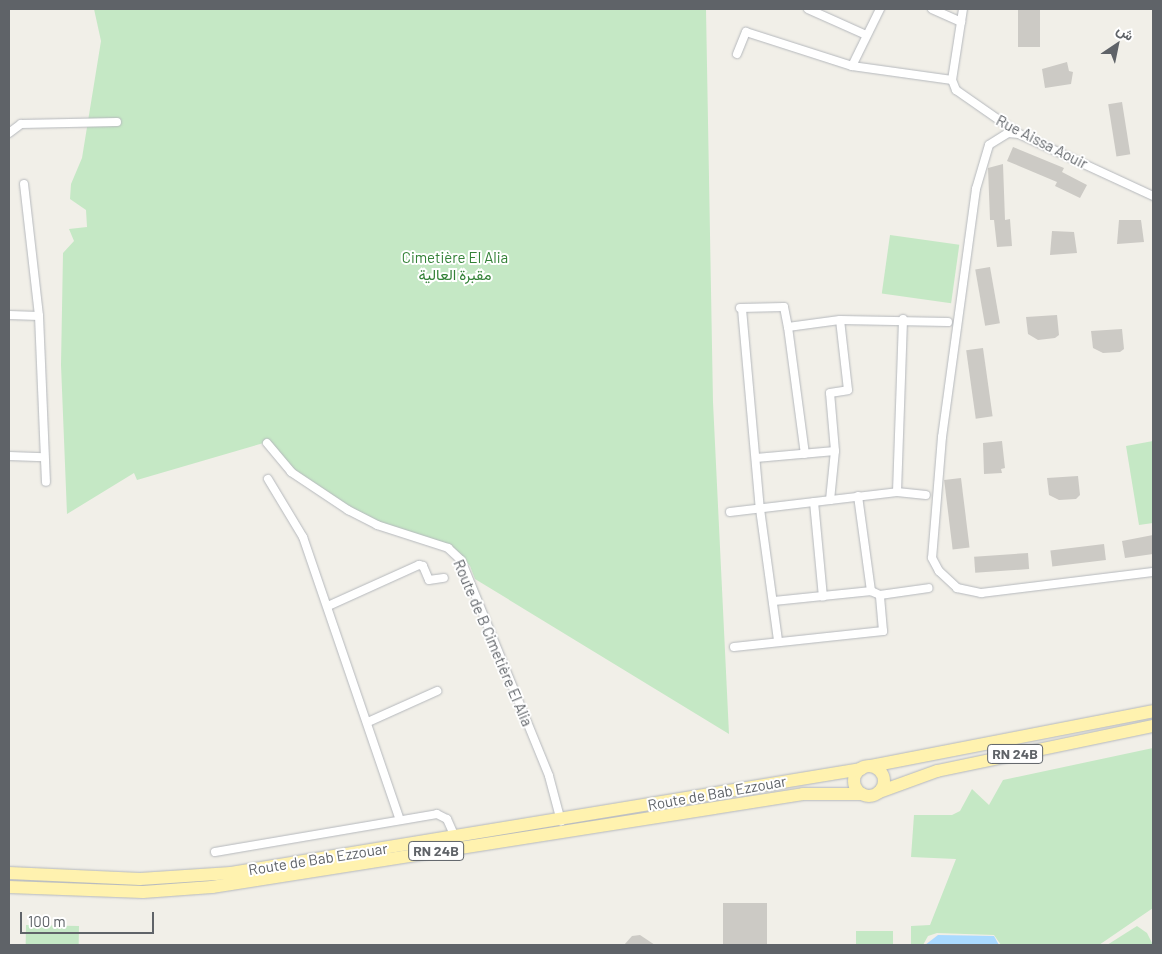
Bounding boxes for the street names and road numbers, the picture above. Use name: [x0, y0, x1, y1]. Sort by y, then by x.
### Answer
street label: Rue Aissa Aouir: [993, 111, 1091, 173]
street label: Route de B Cimetière El Alia: [450, 557, 536, 729]
road number: RN 24B: [986, 742, 1044, 766]
street label: Route de Bab Ezzouar: [646, 772, 788, 814]
street label: Route de Bab Ezzouar: [247, 839, 389, 879]
road number: RN 24B: [407, 839, 465, 862]

